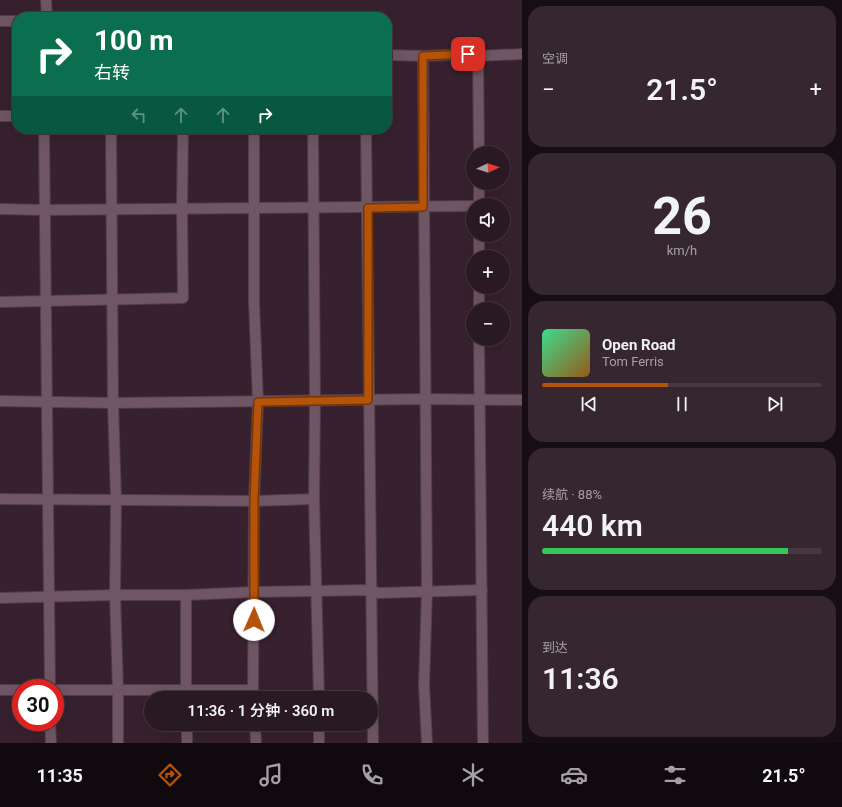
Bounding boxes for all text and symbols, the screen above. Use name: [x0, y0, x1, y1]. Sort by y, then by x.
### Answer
text: 100 m: [94, 24, 173, 57]
icon: right: [28, 28, 80, 80]
pin: [451, 37, 485, 71]
icon: arrive: [457, 43, 479, 65]
text: 空调: [542, 51, 568, 66]
text: 右转: [94, 62, 130, 83]
text: 21.5°: [646, 72, 718, 107]
text: −: [542, 77, 555, 102]
text: +: [810, 77, 822, 102]
icon: left: [128, 104, 150, 126]
icon: ahead: [170, 104, 192, 126]
icon: ahead: [212, 104, 234, 126]
icon: right: [254, 104, 276, 126]
north arrow: [466, 146, 510, 190]
map controls: [466, 146, 510, 346]
text: 26: [652, 186, 712, 247]
button: sound: [466, 198, 510, 242]
text: km/h: [667, 243, 697, 258]
button: +: [466, 250, 510, 294]
button: −: [466, 302, 510, 346]
text: Open Road: [602, 336, 676, 354]
text: Tom Ferris: [602, 354, 664, 369]
icon: previous: [578, 393, 600, 415]
icon: pause: [671, 393, 693, 415]
icon: next: [764, 393, 786, 415]
text: 续航 · 88%: [542, 487, 602, 502]
text: 440 km: [542, 508, 643, 543]
position arrow: [233, 599, 275, 641]
text: 到达: [542, 640, 568, 655]
text: 11:36: [542, 661, 619, 696]
speed limit sign: 30: [12, 679, 64, 731]
text: 11:36 · 1 分钟 · 360 m: [188, 702, 334, 720]
icon: directions: [156, 761, 184, 789]
icon: music: [257, 761, 285, 789]
icon: phone: [358, 761, 386, 789]
icon: climate: [459, 761, 487, 789]
icon: car: [560, 761, 588, 789]
icon: filters: [661, 761, 689, 789]
text: 11:35: [37, 765, 83, 786]
text: 21.5°: [762, 765, 805, 786]

